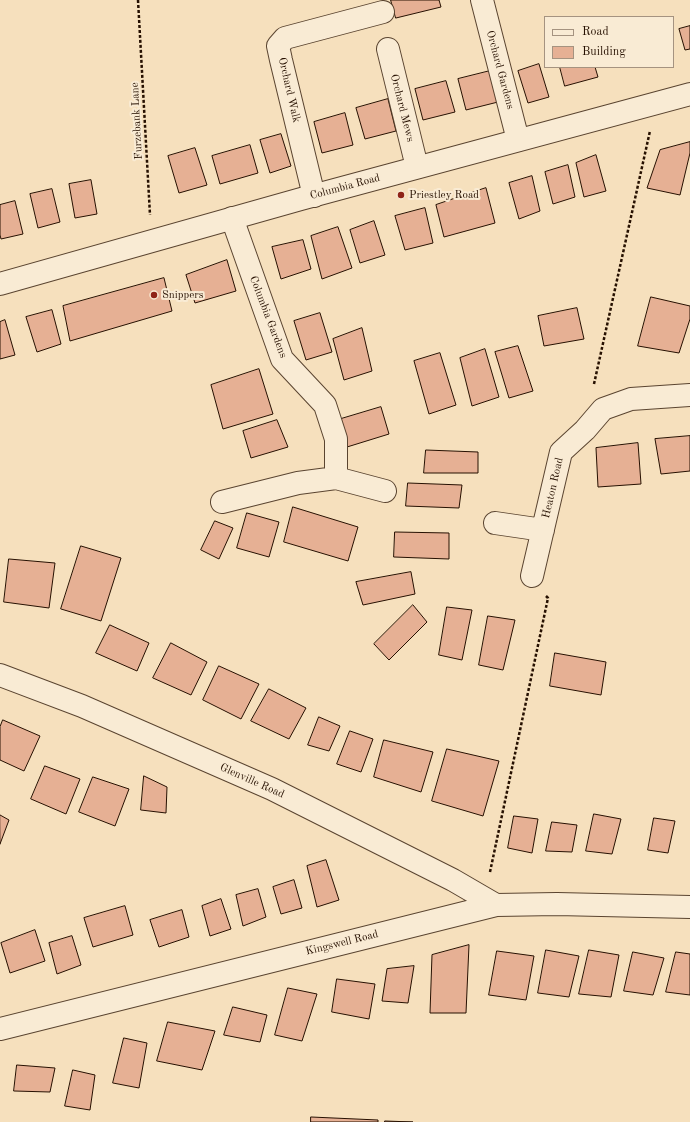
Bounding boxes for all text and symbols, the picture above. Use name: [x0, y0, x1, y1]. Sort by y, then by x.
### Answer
legend: [544, 16, 674, 68]
text: Road: [582, 26, 609, 38]
street label: Orchard Gardens: [483, 29, 517, 111]
text: Building: [582, 46, 626, 58]
street label: Orchard Walk: [275, 56, 303, 124]
street label: Orchard Mews: [387, 73, 417, 143]
street label: Furzebank Lane: [128, 82, 146, 160]
street label: Columbia Road: [309, 171, 381, 203]
place label: Priestley Road: [409, 188, 479, 202]
marker: Priestley Road: [396, 190, 406, 200]
street label: Columbia Gardens: [246, 274, 290, 360]
place label: Snippers: [162, 288, 203, 302]
marker: Snippers: [149, 290, 159, 300]
street label: Heaton Road: [540, 456, 566, 520]
street label: Glenville Road: [218, 761, 286, 801]
street label: Kingswell Road: [304, 928, 380, 958]

